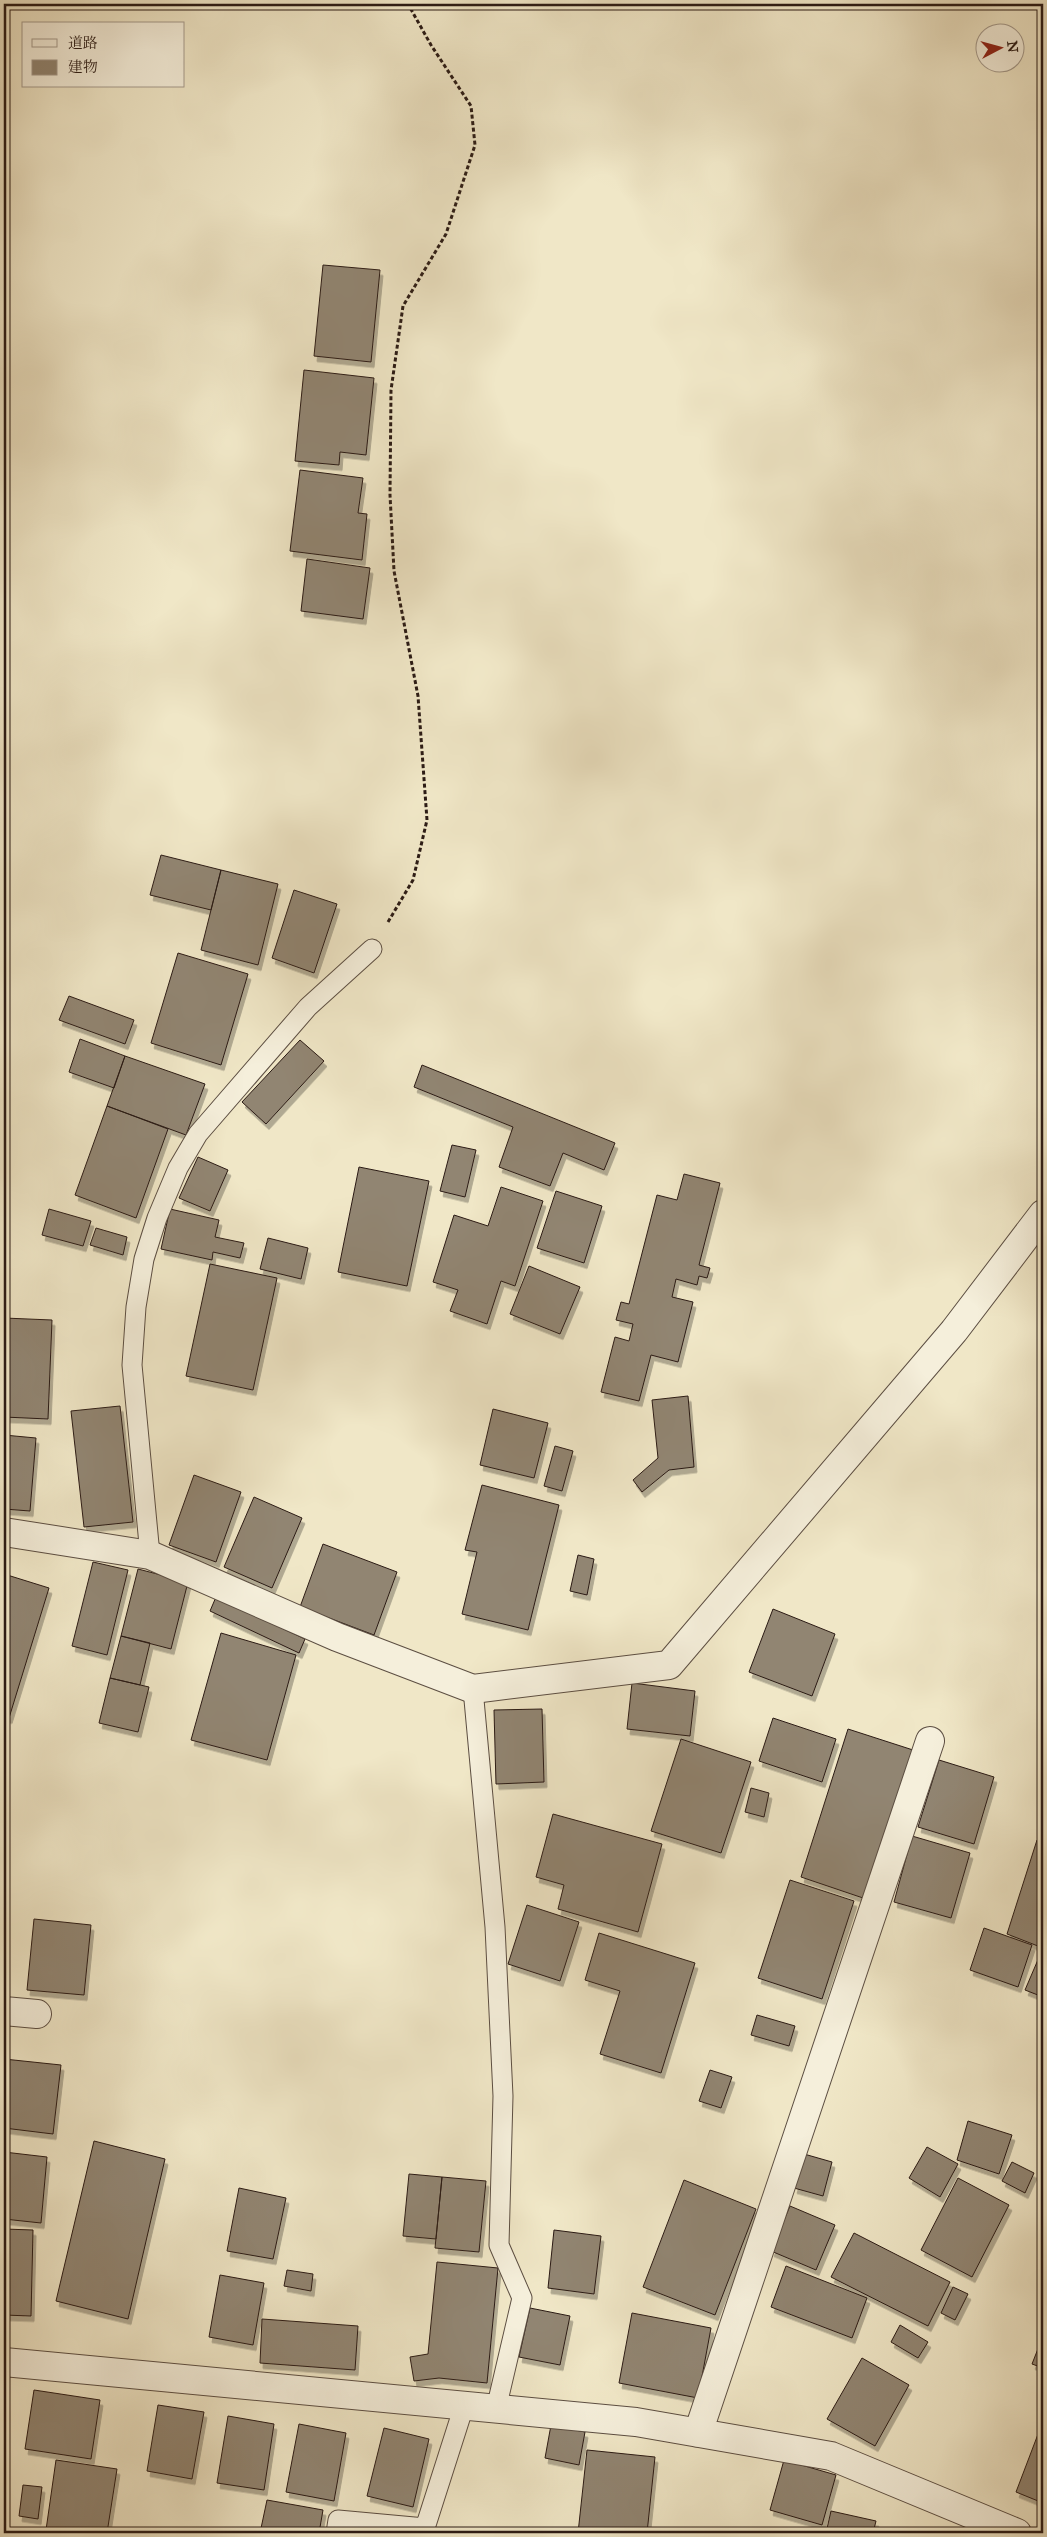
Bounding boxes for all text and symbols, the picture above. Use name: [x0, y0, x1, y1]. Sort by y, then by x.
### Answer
legend: [22, 22, 185, 88]
north arrow: [974, 22, 1024, 72]
text: 道路: [68, 34, 98, 52]
text: N: [1003, 40, 1022, 54]
text: 建物: [68, 58, 98, 76]

